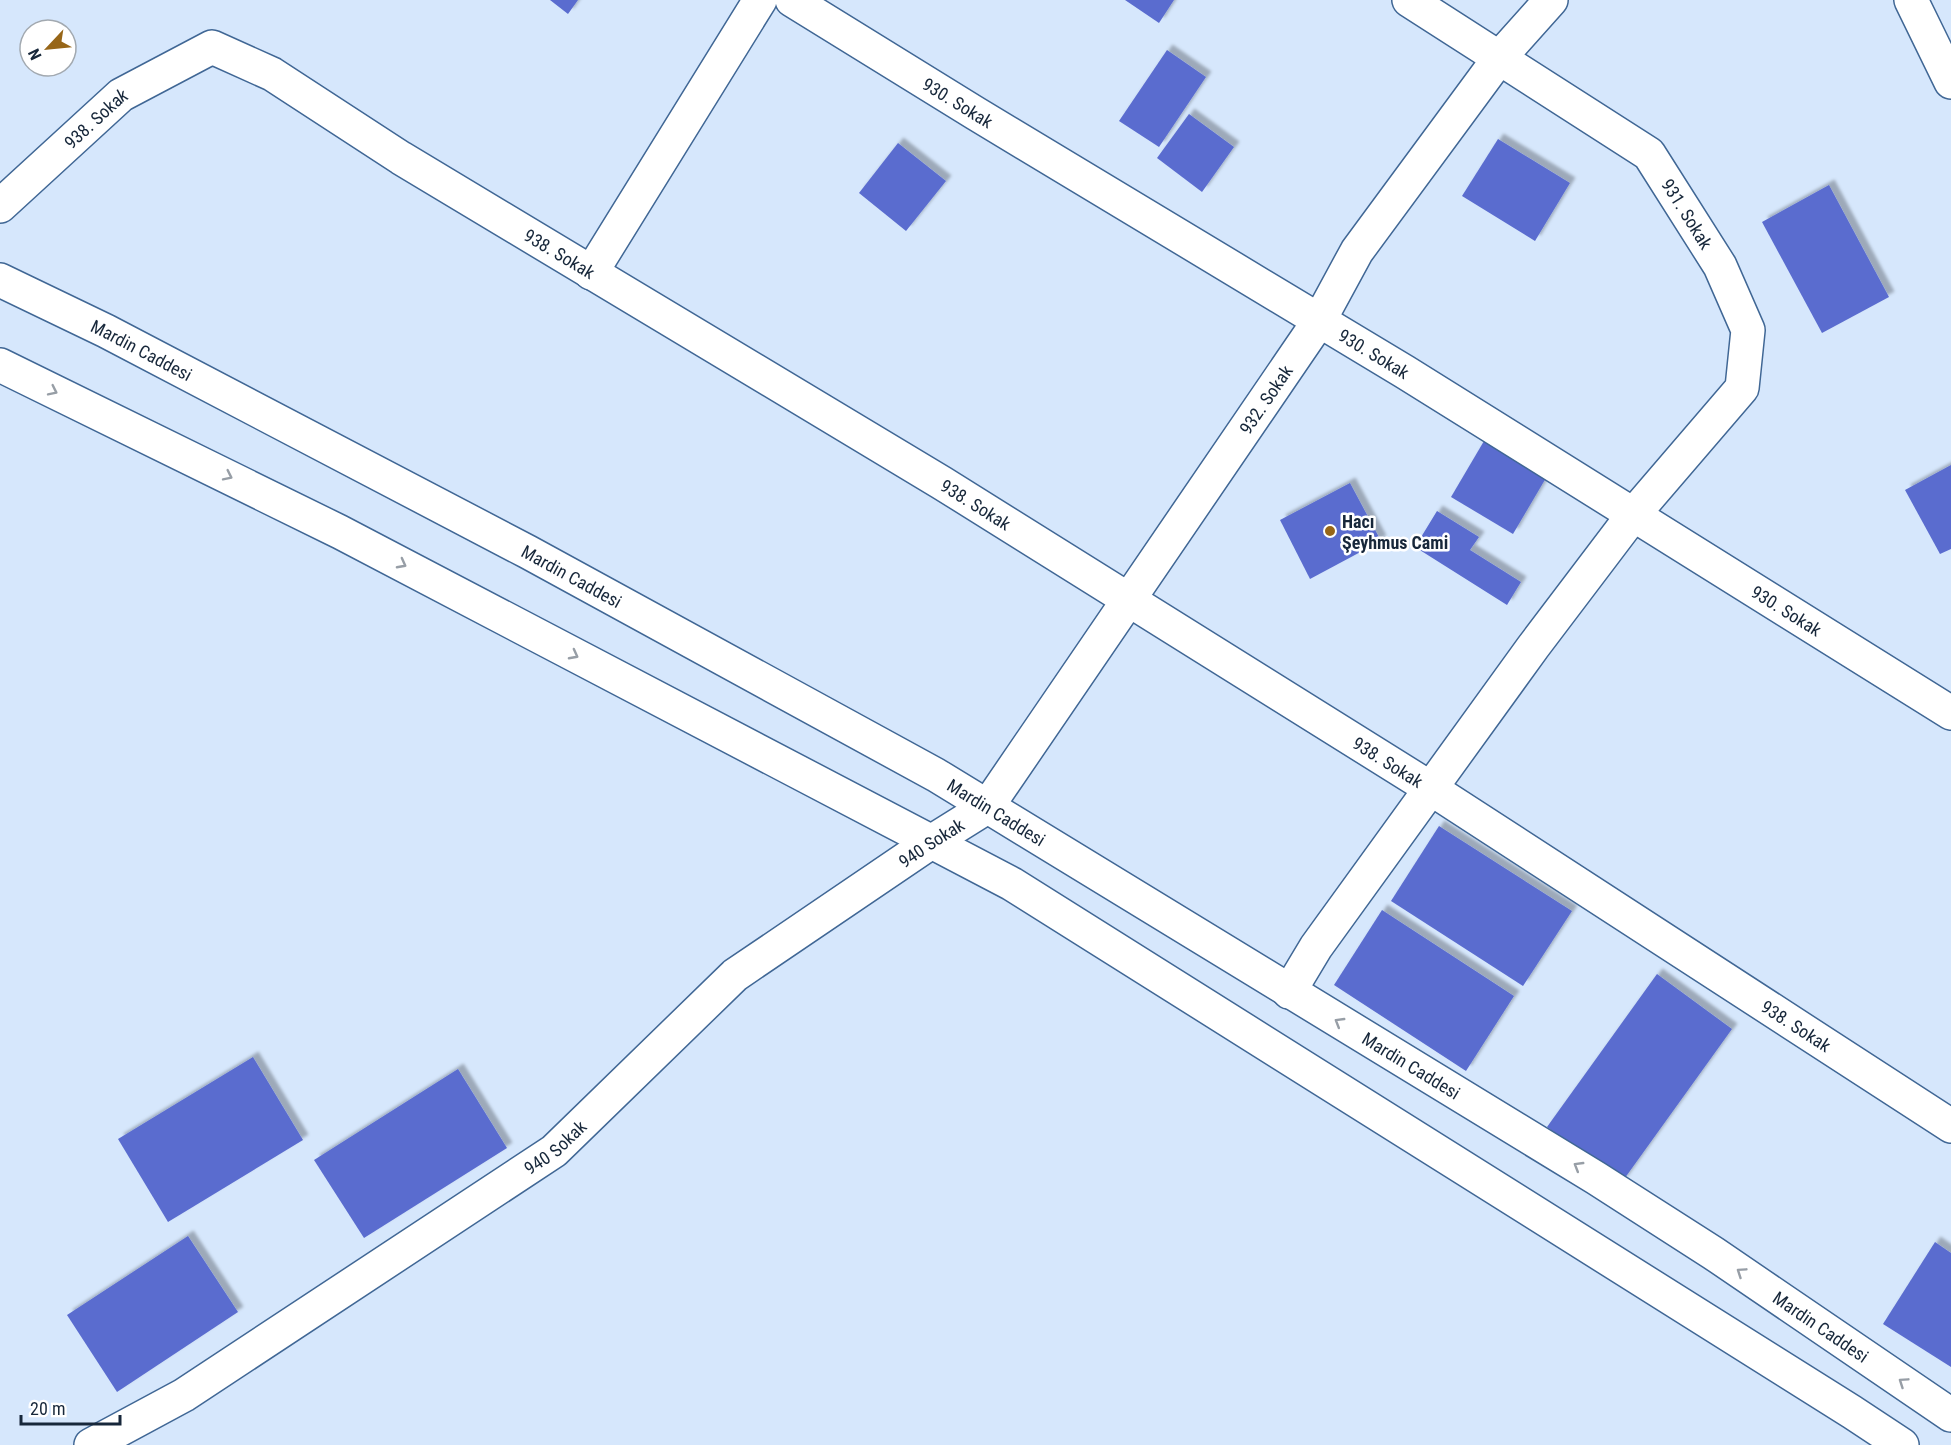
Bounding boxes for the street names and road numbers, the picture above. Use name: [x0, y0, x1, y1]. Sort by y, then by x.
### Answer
street label: 930. Sokak: [919, 73, 997, 132]
street label: 938. Sokak: [60, 83, 131, 153]
street label: 931. Sokak: [1657, 175, 1717, 253]
street label: 938. Sokak: [521, 224, 599, 283]
street label: Mardin Caddesi: [88, 315, 196, 385]
street label: 930. Sokak: [1335, 324, 1413, 383]
street label: 932. Sokak: [1235, 361, 1296, 438]
street label: 938. Sokak: [937, 474, 1015, 534]
street label: Mardin Caddesi: [518, 540, 626, 612]
street label: 930. Sokak: [1748, 581, 1826, 640]
street label: 938. Sokak: [1349, 732, 1427, 792]
street label: Mardin Caddesi: [944, 774, 1049, 850]
street label: 940 Sokak: [894, 814, 968, 872]
street label: 938. Sokak: [1757, 995, 1835, 1056]
street label: Mardin Caddesi: [1359, 1027, 1464, 1103]
street label: 940 Sokak: [520, 1115, 590, 1178]
street label: Mardin Caddesi: [1769, 1287, 1873, 1366]

